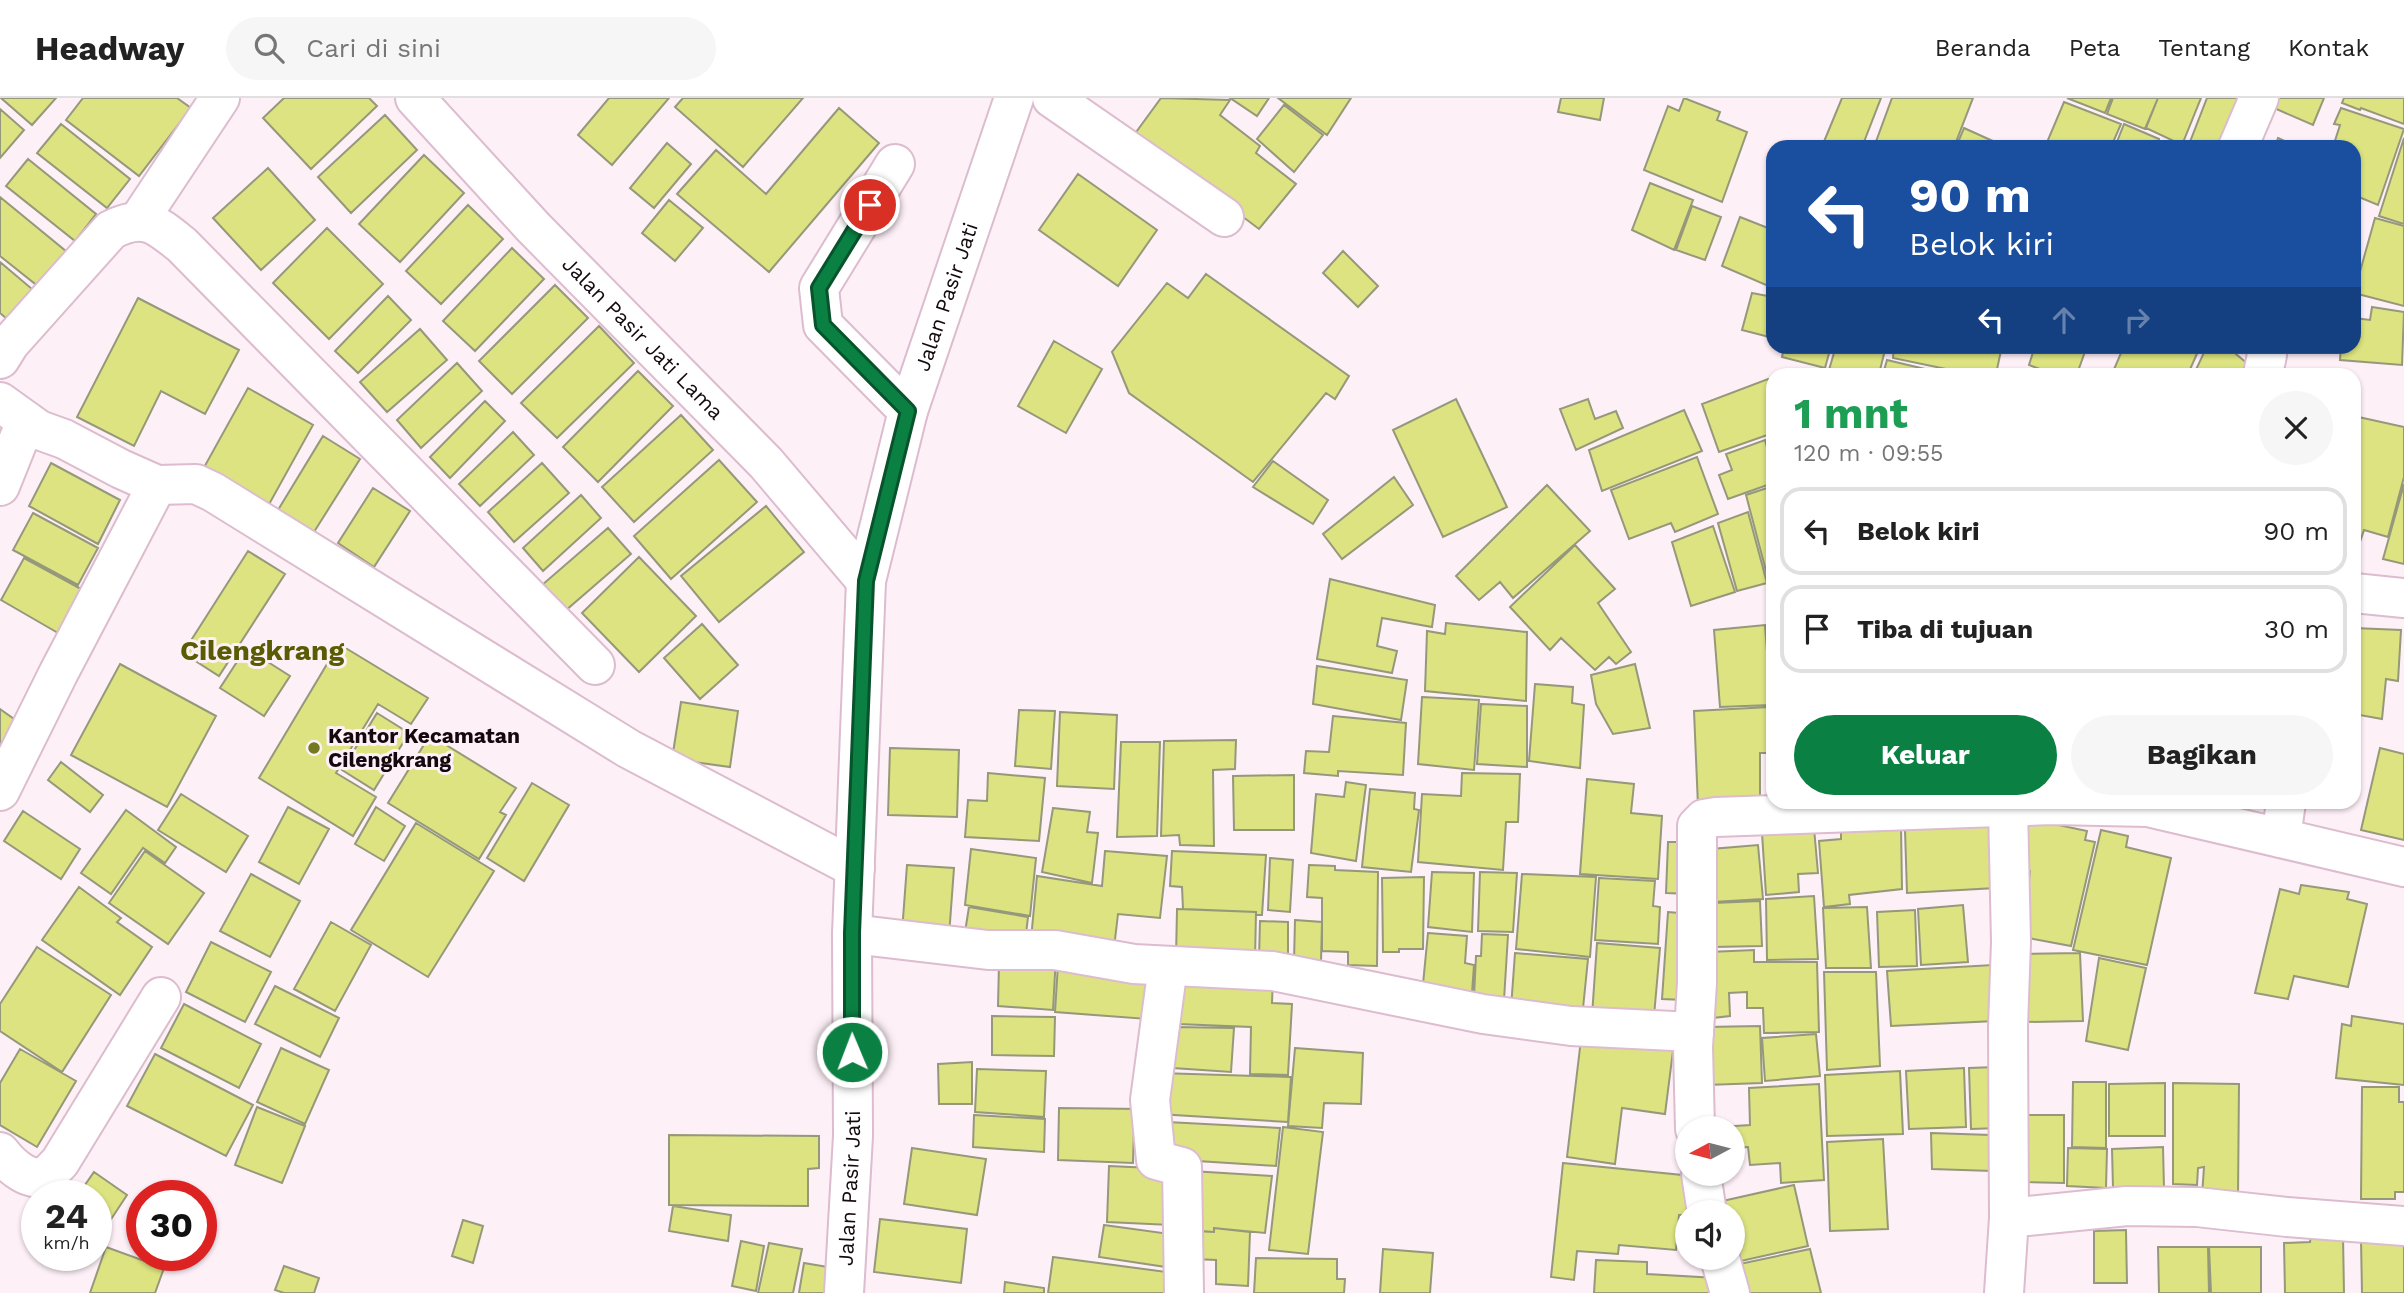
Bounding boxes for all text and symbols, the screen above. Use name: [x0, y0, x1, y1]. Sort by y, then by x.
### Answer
search box: [226, 17, 716, 80]
text: Headway: [35, 29, 184, 68]
icon: search: [250, 29, 288, 67]
text: Cari di sini: [306, 33, 441, 63]
text: Beranda: [1935, 34, 2031, 62]
text: Peta: [2069, 34, 2120, 62]
text: Tentang: [2158, 34, 2250, 62]
text: Kontak: [2288, 34, 2369, 62]
text: 90 m: [1909, 166, 2031, 224]
icon: left: [1794, 168, 1885, 259]
pin: [840, 175, 900, 235]
icon: arrive: [851, 186, 889, 224]
street label: Jalan Pasir Jati: [909, 219, 983, 374]
text: Belok kiri: [1909, 225, 2054, 263]
street label: Jalan Pasir Jati Lama: [557, 251, 729, 425]
icon: left: [1972, 301, 2010, 339]
icon: ahead: [2045, 301, 2083, 339]
icon: right: [2118, 301, 2156, 339]
text: 1 mnt: [1794, 389, 1908, 438]
button: close: [2259, 391, 2333, 465]
text: 120 m · 09:55: [1794, 440, 1943, 467]
icon: left: [1798, 512, 1836, 550]
text: Belok kiri: [1857, 516, 1980, 546]
text: 90 m: [2263, 516, 2329, 546]
icon: arrive: [1798, 610, 1836, 648]
text: Tiba di tujuan: [1857, 614, 2033, 644]
text: 30 m: [2264, 614, 2329, 644]
district label: Cilengkrang: [180, 634, 344, 667]
button: Keluar: [1794, 715, 2057, 795]
button: Bagikan: [2071, 715, 2333, 795]
place label: Kantor Kecamatan Cilengkrang: [328, 723, 520, 772]
marker: Kantor Kecamatan Cilengkrang: [306, 740, 322, 756]
position arrow: [815, 1015, 889, 1089]
street label: Jalan Pasir Jati: [833, 1110, 865, 1266]
north arrow: [1675, 1116, 1745, 1186]
map controls: [1675, 1116, 1745, 1270]
speed limit sign: 30: [126, 1180, 217, 1271]
text: 24: [45, 1195, 88, 1237]
button: sound: [1675, 1200, 1745, 1270]
text: km/h: [43, 1232, 90, 1253]

